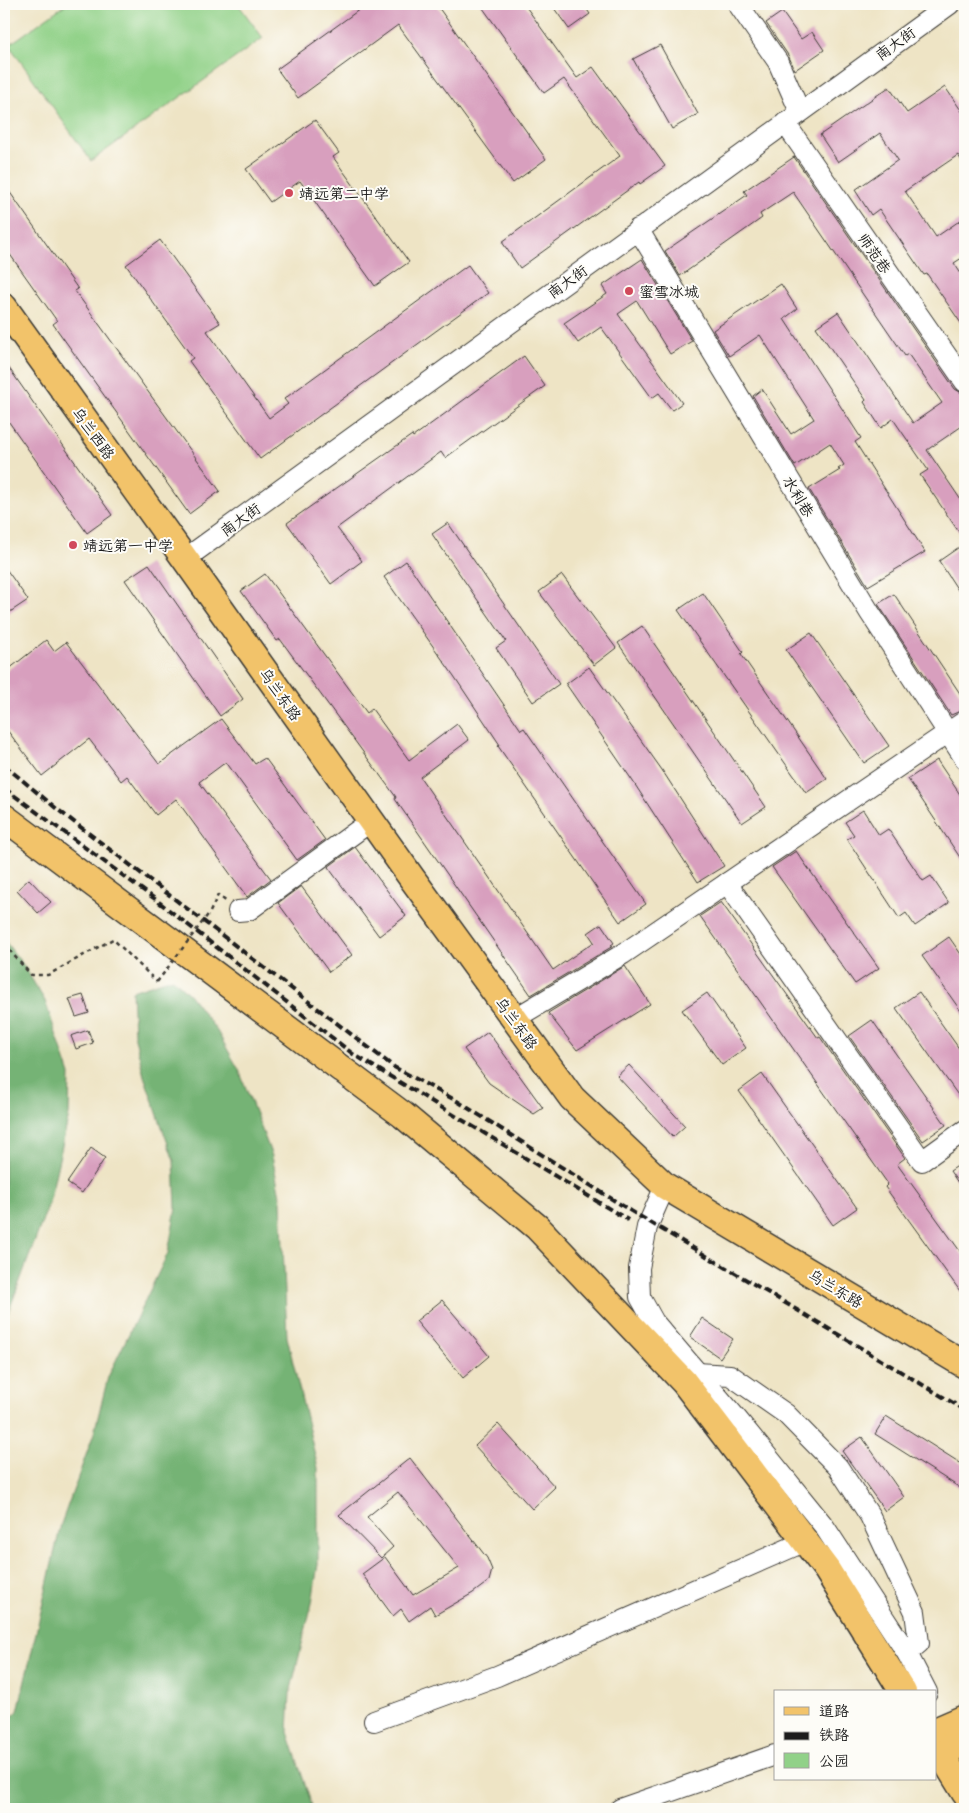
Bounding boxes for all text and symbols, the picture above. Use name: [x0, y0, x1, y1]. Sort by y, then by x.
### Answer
street label: 南大街: [871, 22, 919, 64]
place label: 靖远第二中学: [299, 183, 389, 203]
marker: 靖远第二中学: [283, 187, 295, 199]
street label: 师范巷: [854, 229, 896, 277]
street label: 南大街: [543, 260, 591, 302]
place label: 蜜雪冰城: [639, 281, 699, 301]
marker: 蜜雪冰城: [623, 285, 635, 297]
street label: 乌兰西路: [68, 403, 120, 463]
street label: 水利巷: [779, 472, 819, 520]
street label: 南大街: [216, 498, 264, 540]
place label: 靖远第一中学: [83, 535, 173, 555]
marker: 靖远第一中学: [67, 539, 79, 551]
street label: 乌兰东路: [256, 664, 306, 724]
street label: 乌兰东路: [491, 993, 543, 1053]
street label: 乌兰东路: [805, 1264, 867, 1312]
legend: [774, 1690, 936, 1780]
text: 道路: [819, 1700, 849, 1720]
text: 铁路: [819, 1724, 849, 1744]
text: 公园: [819, 1750, 849, 1770]

